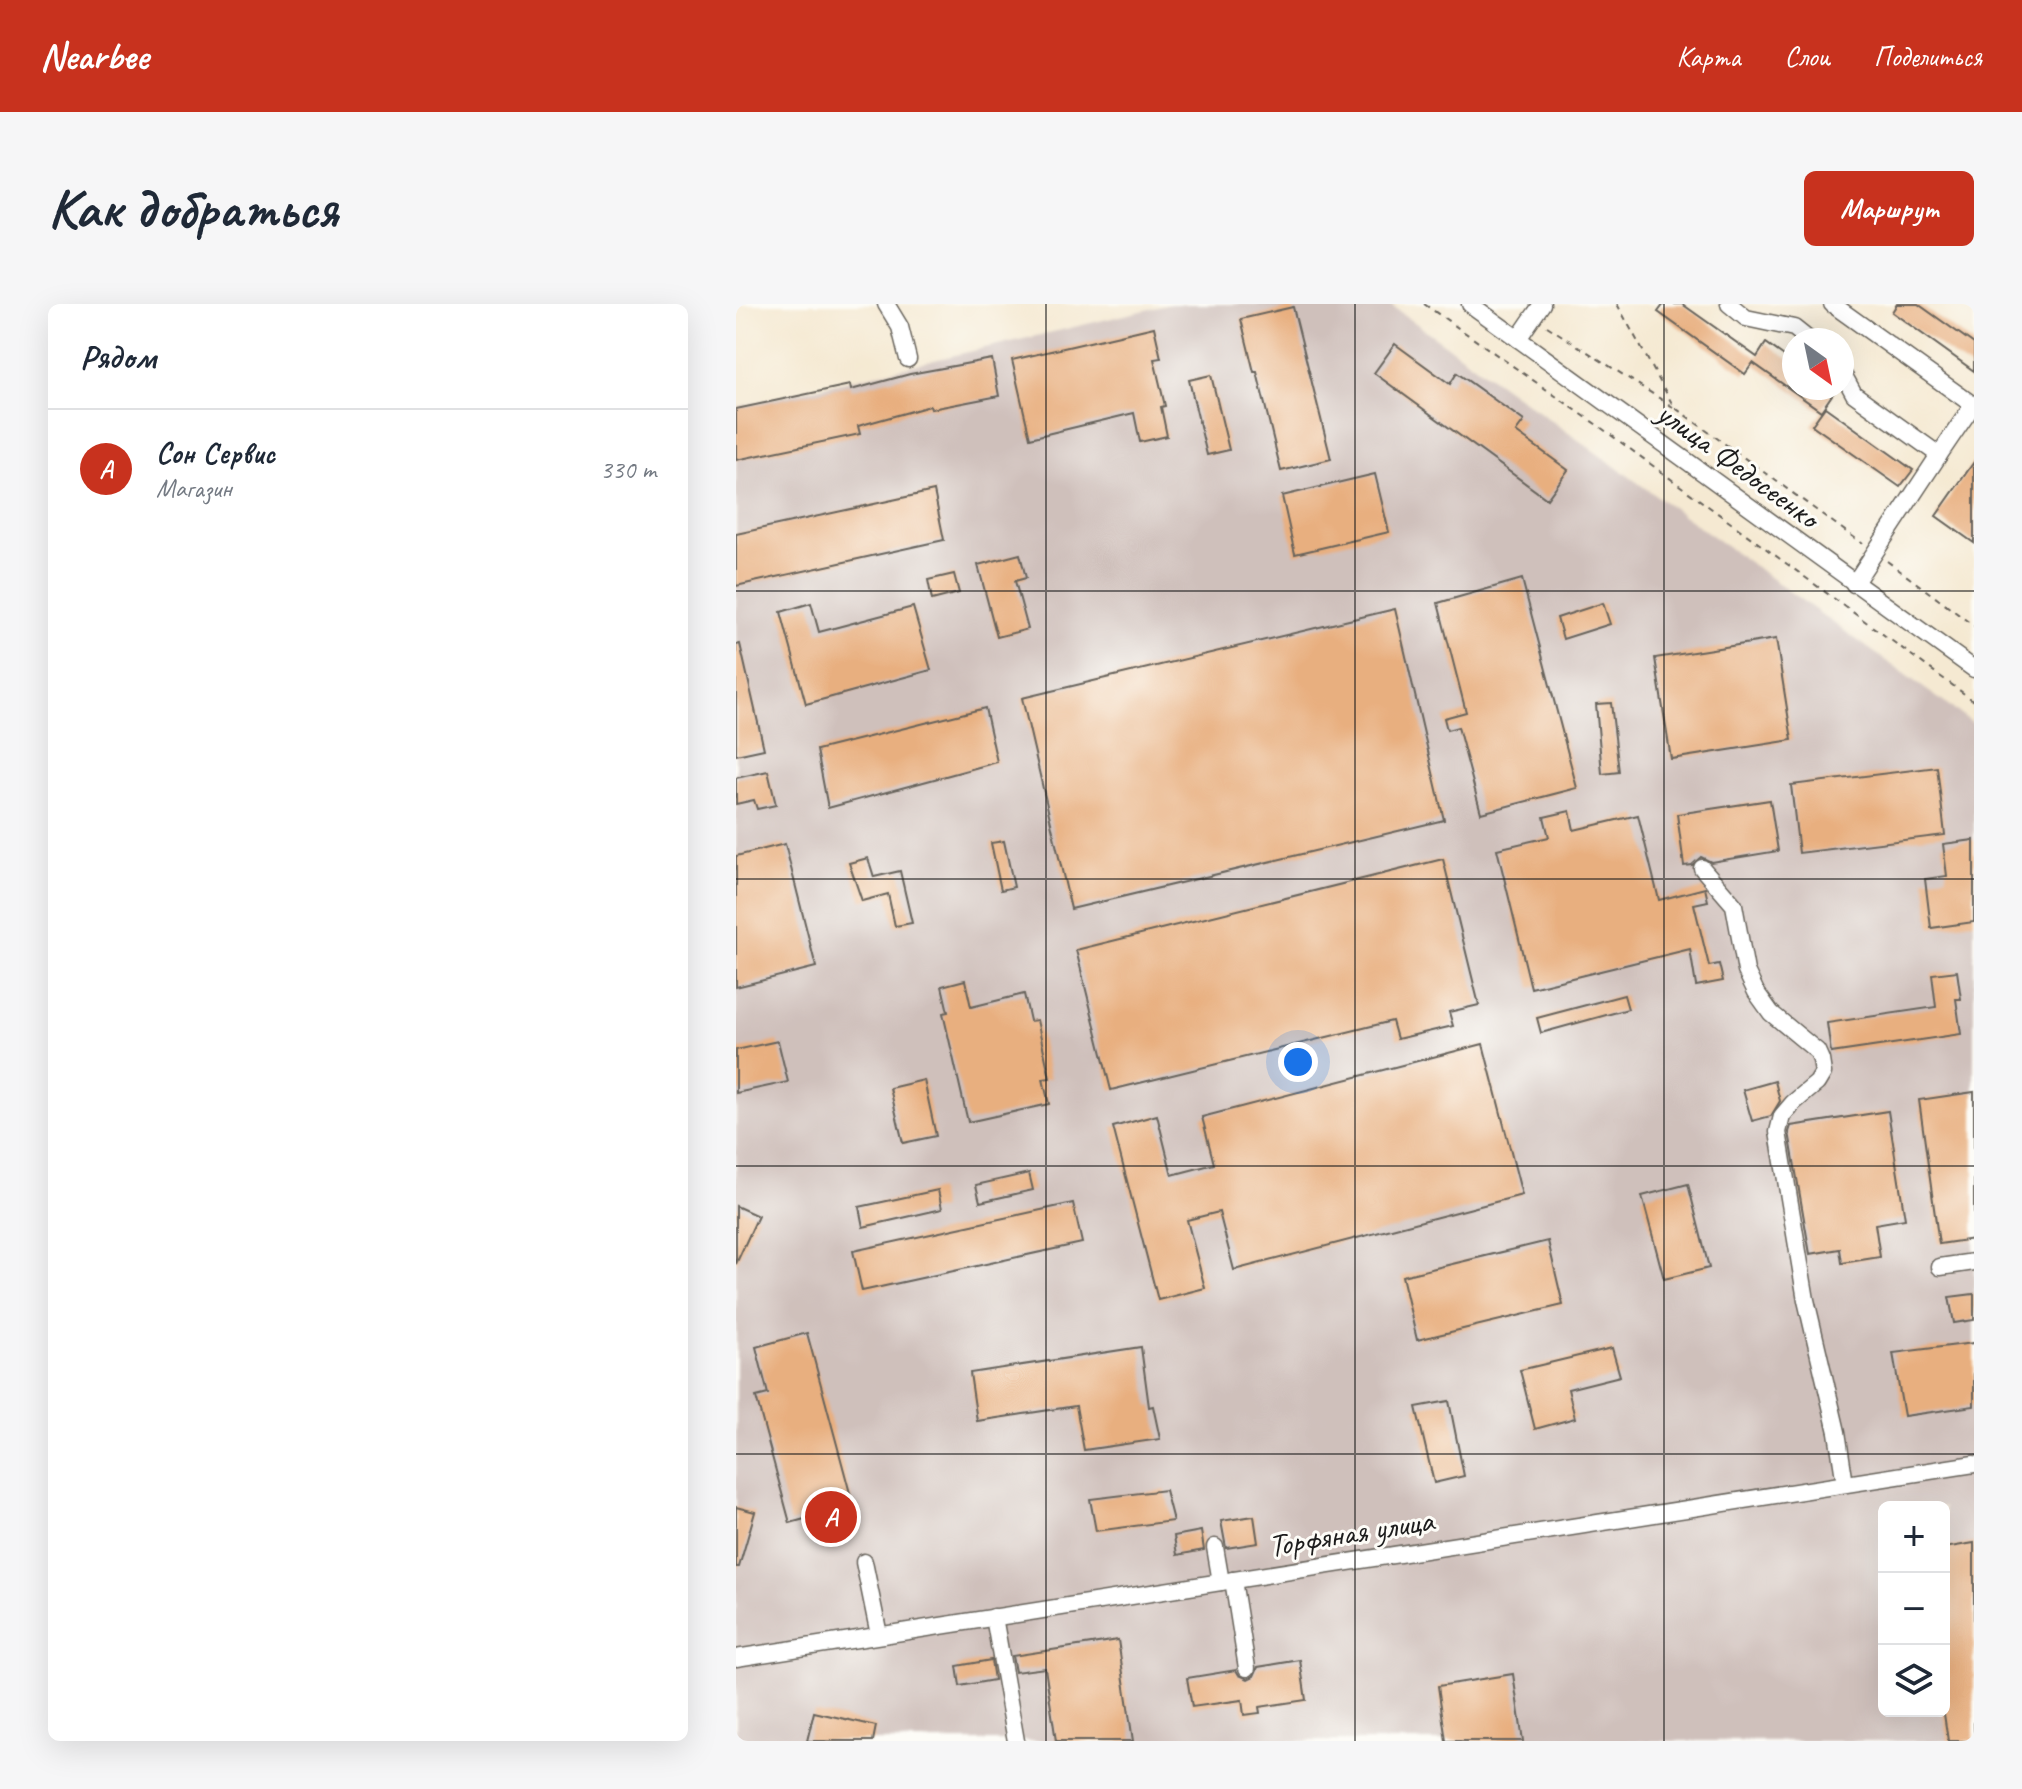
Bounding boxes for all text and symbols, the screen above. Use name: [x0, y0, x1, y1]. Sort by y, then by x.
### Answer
text: Nearbee: [40, 33, 148, 80]
text: Карта: [1677, 39, 1741, 74]
text: Слои: [1785, 39, 1830, 74]
text: Поделиться: [1874, 39, 1982, 74]
button: Маршрут: [1804, 171, 1974, 246]
text: Как добраться: [48, 173, 338, 244]
north arrow: [1782, 328, 1854, 400]
text: Рядом: [80, 335, 156, 378]
street label: улица Федосеенко: [1647, 391, 1830, 540]
text: Сон Сервис: [156, 434, 275, 472]
text: A: [99, 453, 113, 486]
text: 330 m: [600, 453, 656, 486]
text: Магазин: [156, 472, 232, 505]
your location: [1278, 1042, 1318, 1082]
pin: A: [805, 1487, 857, 1547]
street label: Торфяная улица: [1266, 1499, 1438, 1566]
map controls: [1878, 1501, 1950, 1717]
button: +: [1878, 1501, 1950, 1573]
button: −: [1878, 1573, 1950, 1645]
button: layers: [1878, 1645, 1950, 1717]

